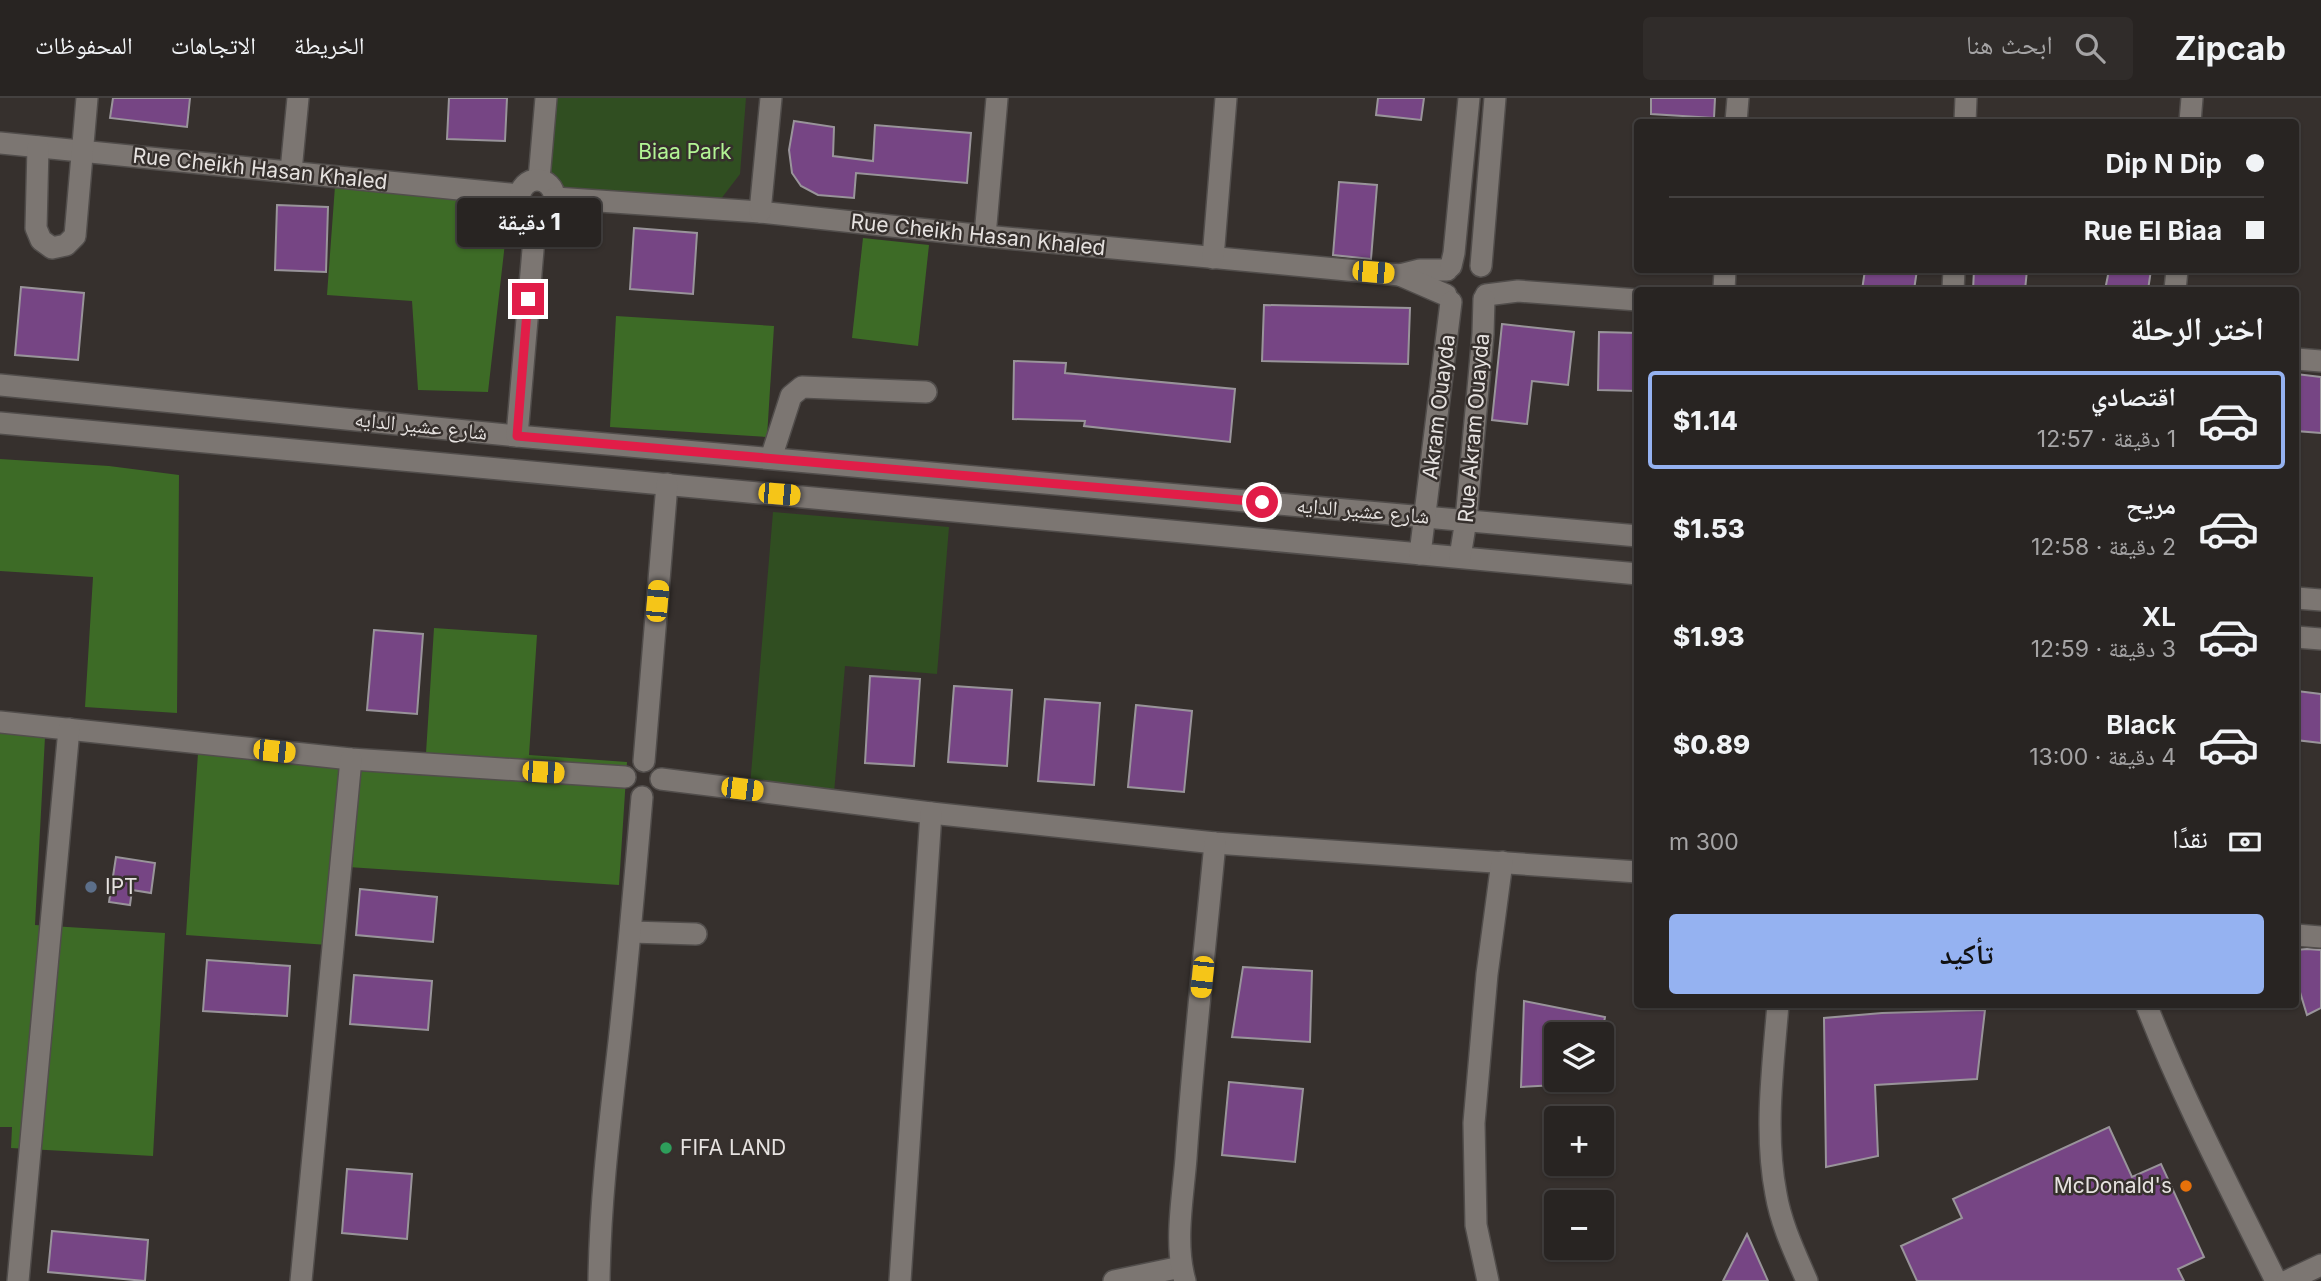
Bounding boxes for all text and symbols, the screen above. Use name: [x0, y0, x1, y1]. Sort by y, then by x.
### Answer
search box: [1643, 17, 2133, 80]
text: Zipcab: [2175, 28, 2286, 68]
text: ابحث هنا: [1966, 29, 2053, 60]
icon: search: [2071, 29, 2109, 67]
text: المحفوظات: [35, 31, 133, 60]
text: الاتجاهات: [171, 31, 256, 60]
text: الخريطة: [294, 31, 365, 60]
park label: Biaa Park: [638, 139, 732, 164]
street label: Rue Cheikh Hasan Khaled: [131, 143, 389, 194]
text: Dip N Dip: [2105, 148, 2222, 179]
callout: 1 دقيقة: [456, 198, 600, 246]
text: 1 دقيقة: [497, 208, 561, 236]
street label: Rue Cheikh Hasan Khaled: [849, 209, 1107, 260]
text: Rue El Biaa: [2084, 215, 2222, 246]
car: [1352, 260, 1395, 284]
route end: [512, 283, 544, 315]
text: اختر الرحلة: [2130, 309, 2264, 348]
street label: Rue Akram Ouayda: [1453, 332, 1494, 524]
street label: Akram Ouayda: [1417, 333, 1460, 481]
text: اقتصادي: [2091, 381, 2176, 412]
icon: car: [2197, 389, 2260, 452]
text: $1.14: [1673, 405, 1738, 436]
street label: شارع عشير الدايه: [353, 406, 489, 446]
text: 1 دقيقة · 12:57: [2037, 425, 2176, 453]
car: [758, 482, 801, 506]
route start: [1246, 486, 1278, 518]
text: مريح: [2126, 489, 2176, 520]
street label: شارع عشير الدايه: [1295, 492, 1431, 530]
icon: car: [2197, 497, 2260, 560]
text: $1.53: [1673, 513, 1745, 544]
text: 2 دقيقة · 12:58: [2031, 533, 2176, 561]
car: [645, 579, 670, 623]
text: XL: [2142, 601, 2176, 632]
icon: car: [2197, 605, 2260, 668]
text: $1.93: [1673, 621, 1745, 652]
text: 3 دقيقة · 12:59: [2031, 635, 2176, 663]
text: Black: [2106, 709, 2176, 740]
icon: car: [2197, 713, 2260, 776]
text: $0.89: [1673, 729, 1750, 760]
car: [253, 738, 296, 764]
text: 4 دقيقة · 13:00: [2029, 743, 2176, 771]
car: [522, 760, 565, 784]
car: [720, 776, 765, 802]
text: نقدًا: [2172, 823, 2208, 854]
icon: cash: [2226, 823, 2264, 861]
text: 300 m: [1669, 828, 1739, 856]
place label: IPT: [105, 874, 138, 899]
marker: IPT: [83, 879, 99, 895]
button: تأكيد: [1669, 914, 2264, 994]
car: [1190, 955, 1215, 999]
map controls: [1544, 1022, 1614, 1260]
button: layers: [1544, 1022, 1614, 1092]
button: +: [1544, 1106, 1614, 1176]
place label: FIFA LAND: [680, 1135, 786, 1160]
marker: FIFA LAND: [658, 1140, 674, 1156]
place label: McDonald's: [2054, 1173, 2172, 1198]
marker: McDonald's: [2178, 1178, 2194, 1194]
button: −: [1544, 1190, 1614, 1260]

